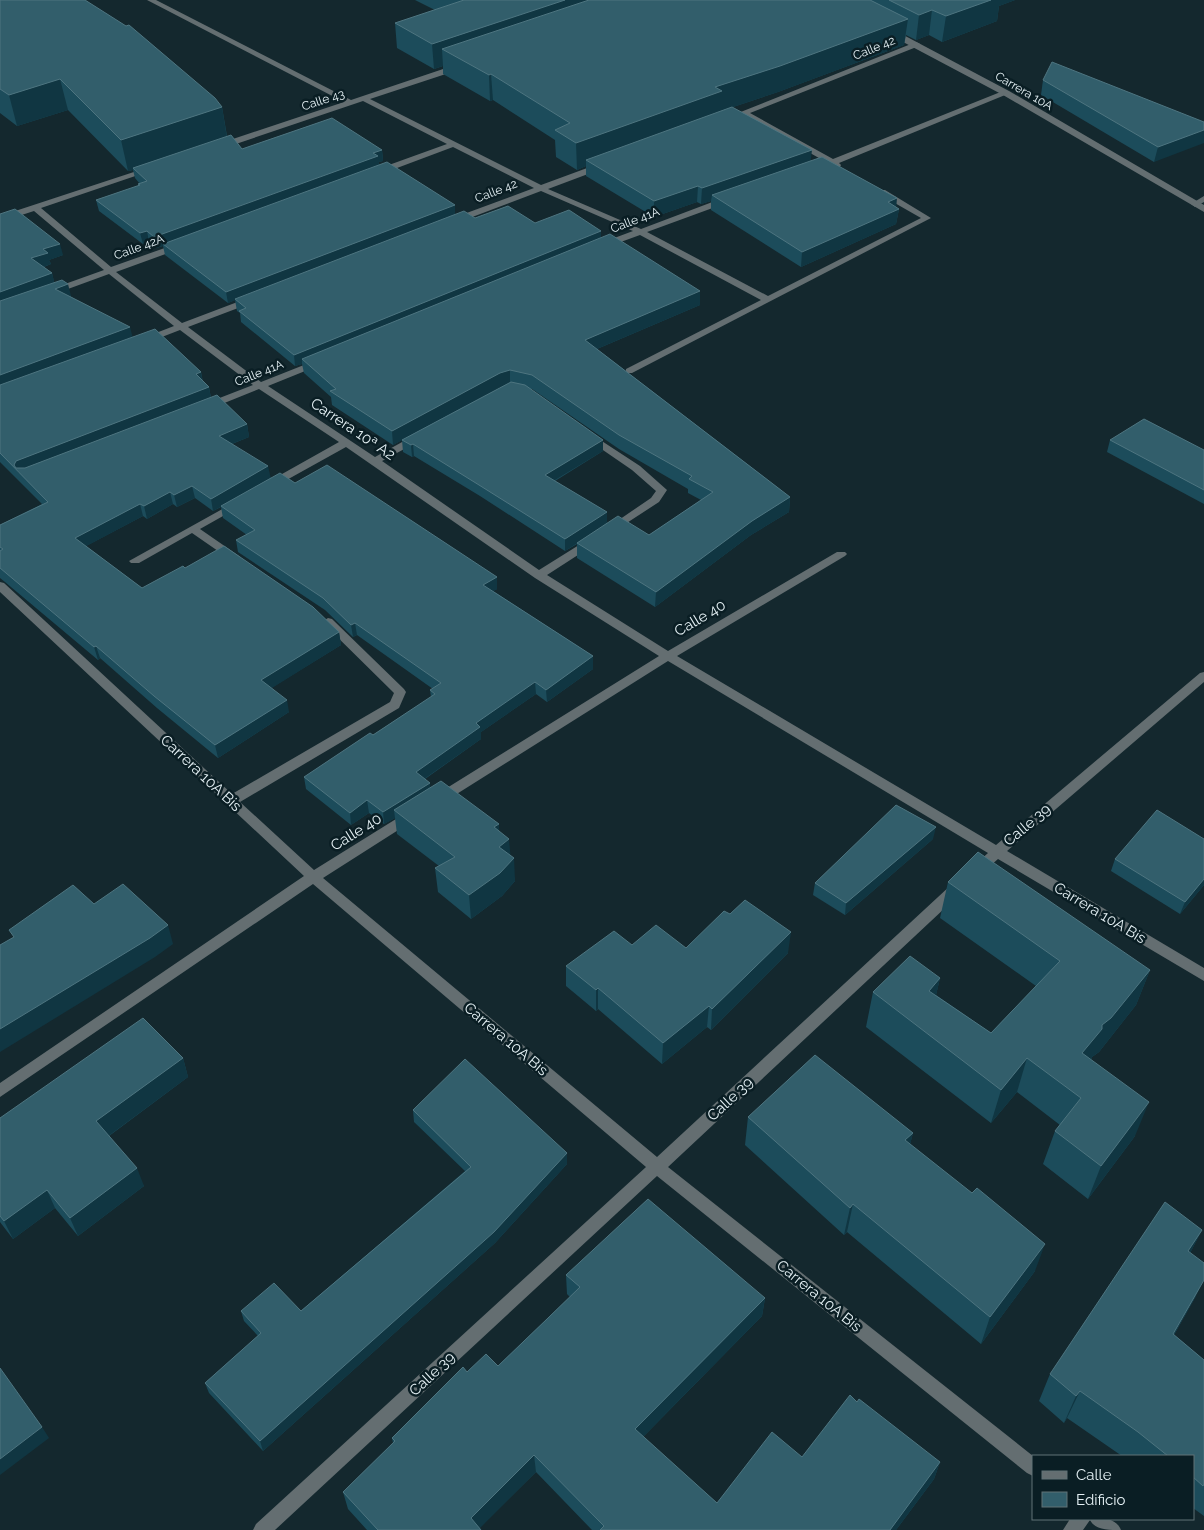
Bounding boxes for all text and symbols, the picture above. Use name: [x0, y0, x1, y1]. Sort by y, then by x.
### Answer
street label: Calle 42: [851, 33, 897, 63]
street label: Carrera 10A: [993, 69, 1055, 113]
street label: Calle 43: [300, 86, 346, 114]
street label: Calle 42: [473, 177, 519, 205]
street label: Calle 41A: [609, 204, 661, 236]
street label: Calle 42A: [112, 231, 166, 263]
street label: Calle 41A: [233, 357, 285, 389]
street label: Carrera 10ª A2: [307, 394, 399, 464]
street label: Calle 40: [671, 596, 729, 640]
street label: Carrera 10A Bis: [157, 731, 245, 815]
street label: Calle 39: [1000, 800, 1054, 850]
street label: Calle 40: [327, 809, 385, 855]
street label: Carrera 10A Bis: [1051, 878, 1149, 948]
street label: Carrera 10A Bis: [460, 999, 552, 1079]
street label: Calle 39: [703, 1073, 757, 1125]
street label: Carrera 10A Bis: [773, 1256, 865, 1336]
street label: Calle 39: [405, 1348, 459, 1400]
legend: [1032, 1455, 1194, 1520]
text: Calle: [1076, 1466, 1112, 1484]
text: Edificio: [1076, 1491, 1126, 1509]

